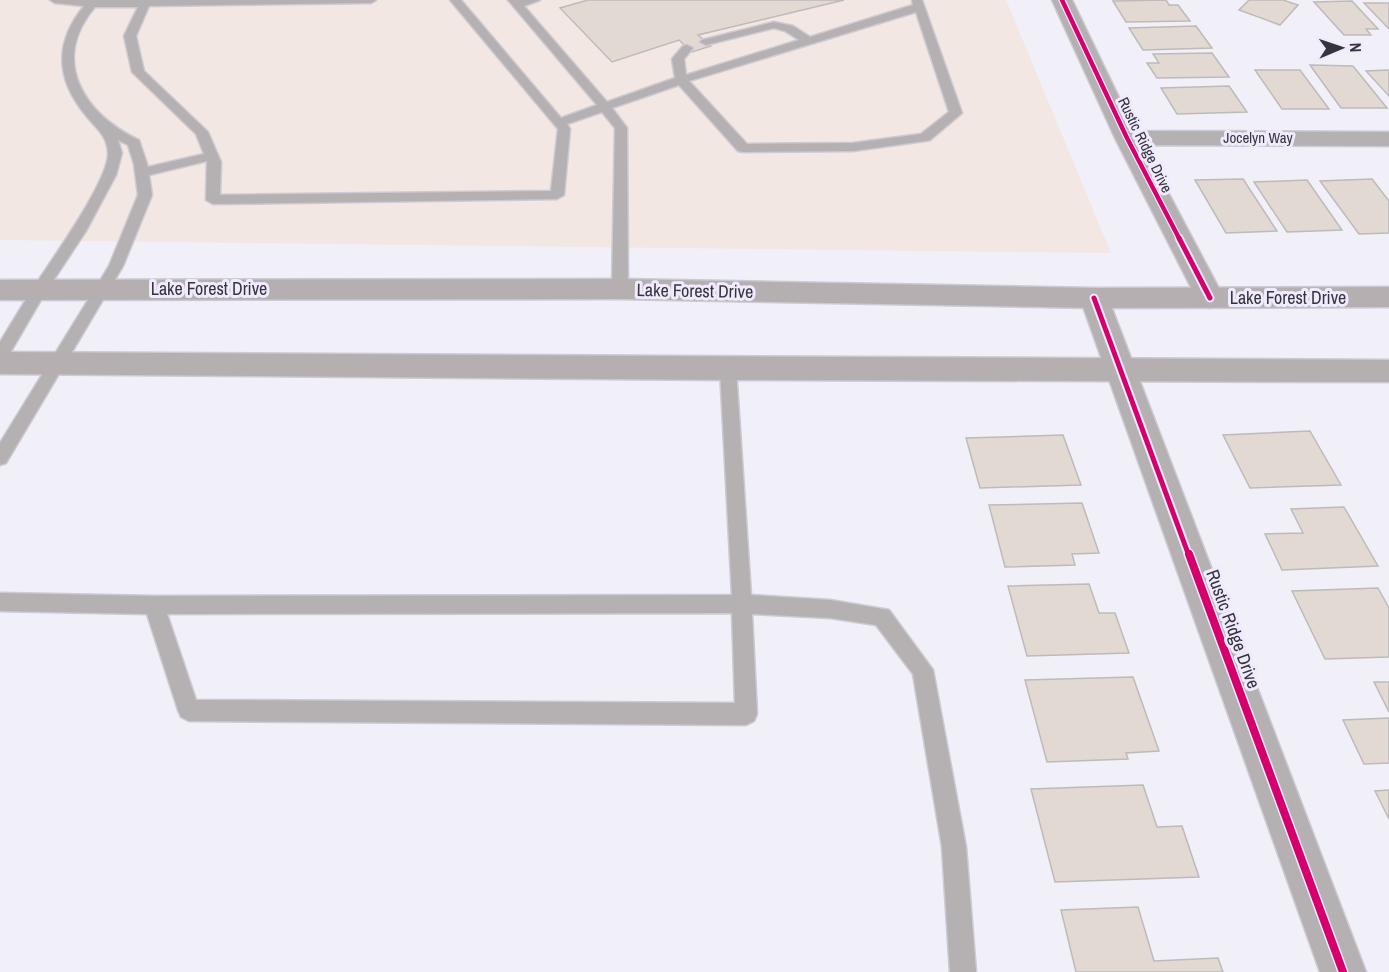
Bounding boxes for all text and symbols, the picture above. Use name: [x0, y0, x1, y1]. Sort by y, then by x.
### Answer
north arrow: [1311, 18, 1371, 78]
text: N: [1345, 42, 1367, 53]
street label: Rustic Ridge Drive: [1113, 93, 1178, 196]
street label: Jocelyn Way: [1223, 127, 1293, 148]
street label: Lake Forest Drive: [151, 276, 267, 301]
street label: Lake Forest Drive: [637, 277, 754, 304]
street label: Lake Forest Drive: [1230, 285, 1346, 310]
street label: Rustic Ridge Drive: [1200, 566, 1267, 692]

